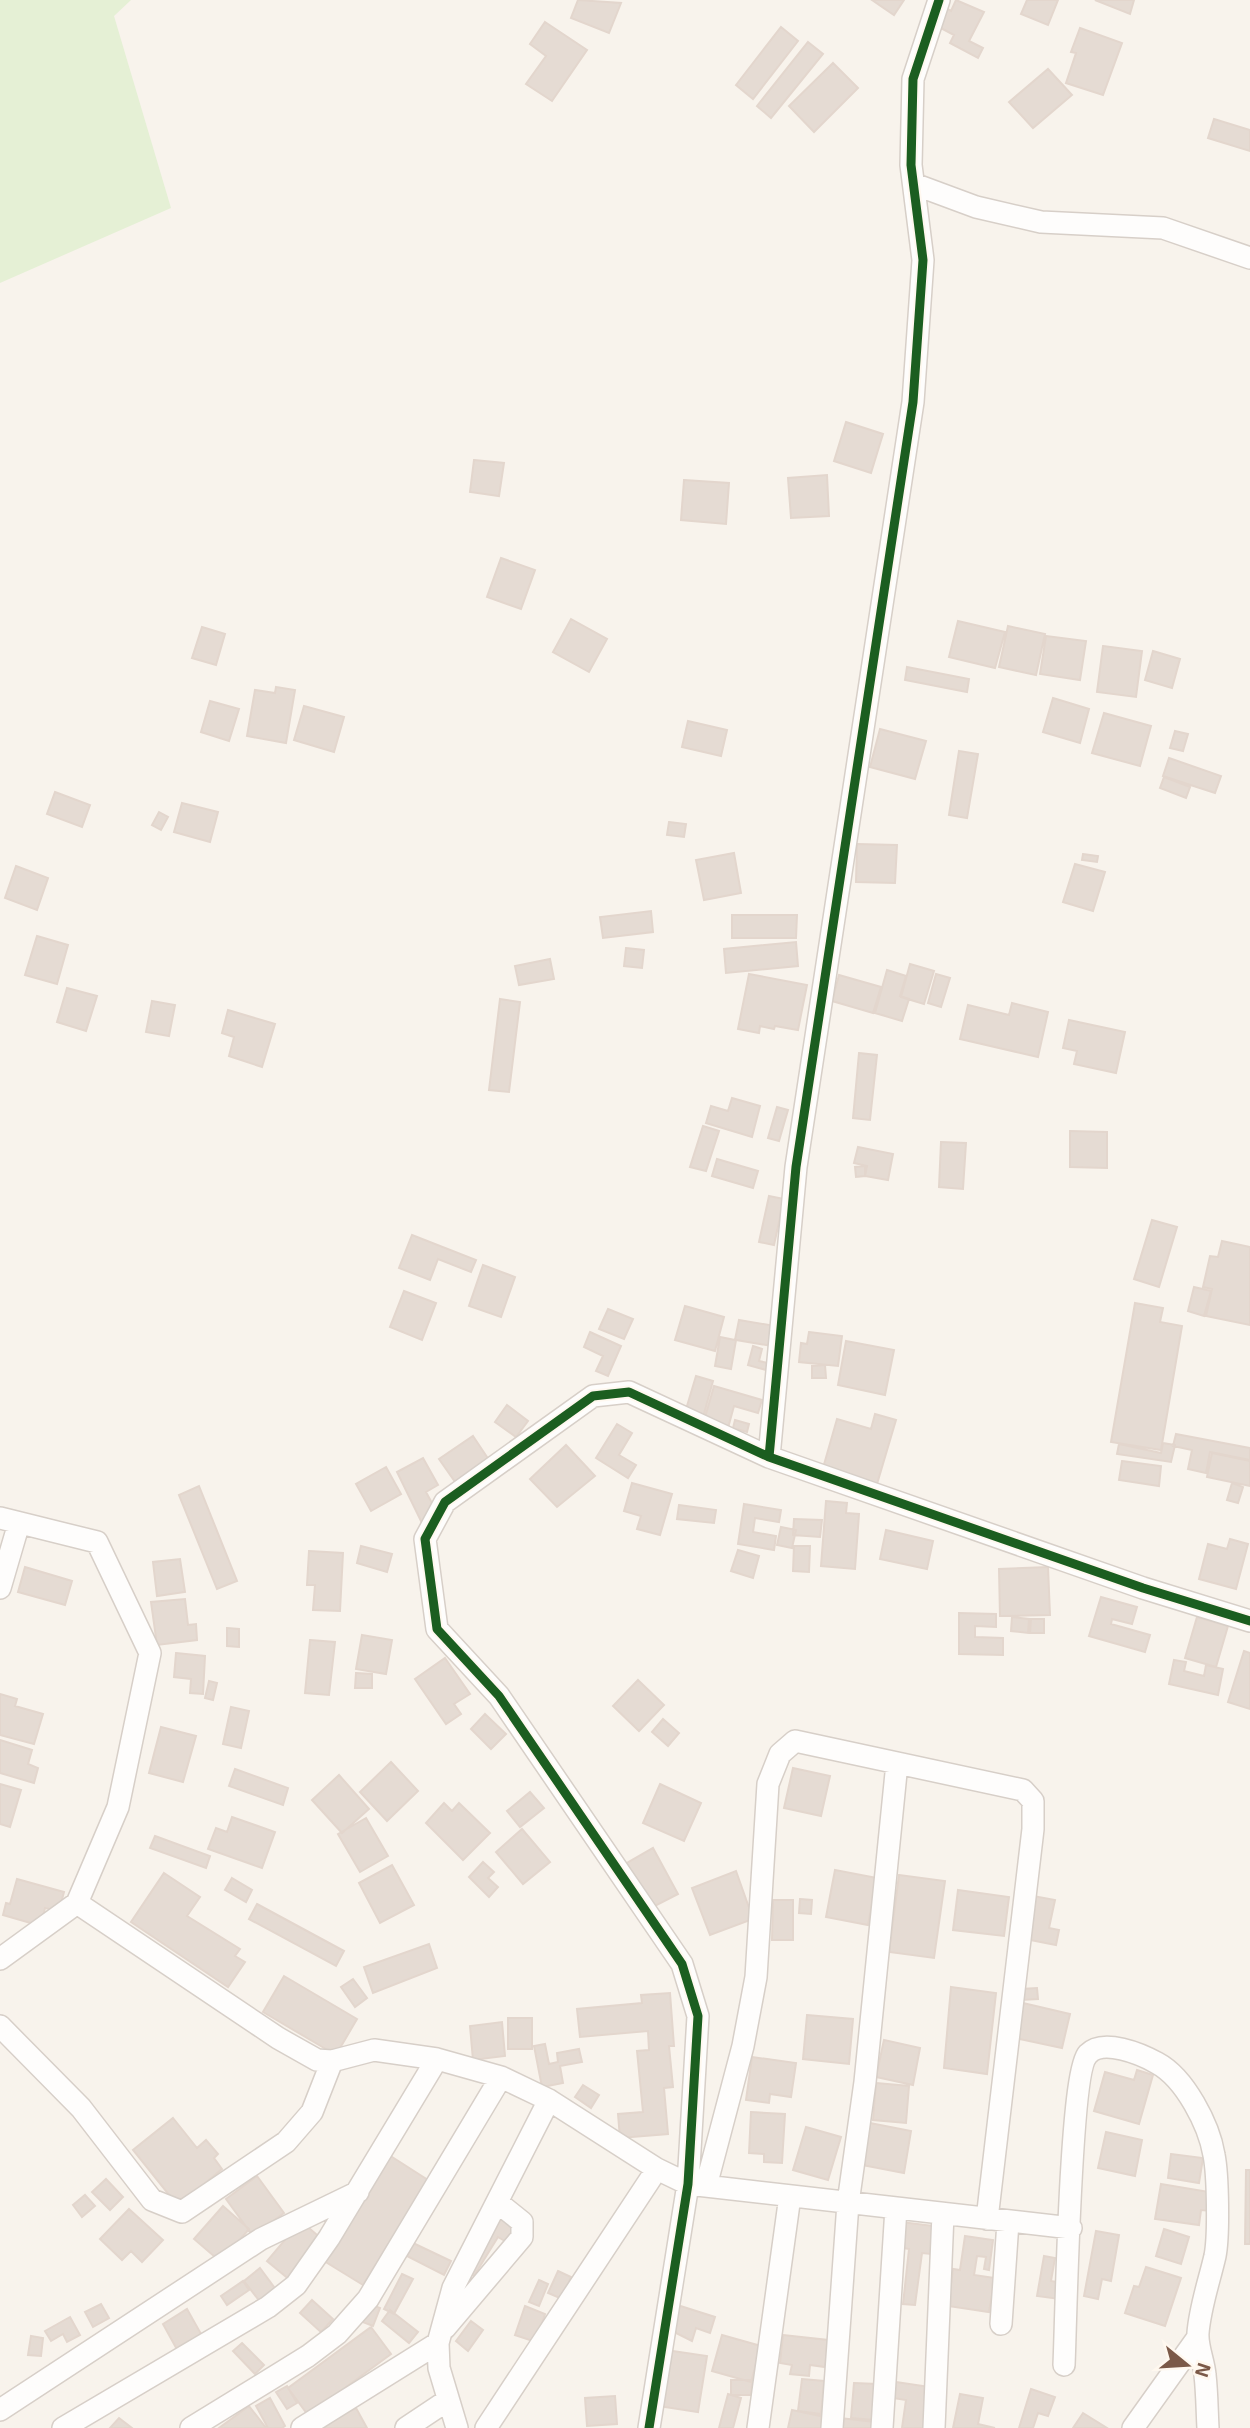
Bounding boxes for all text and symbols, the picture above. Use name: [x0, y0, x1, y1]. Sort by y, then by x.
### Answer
north arrow: [1152, 2330, 1222, 2400]
text: N: [1191, 2360, 1217, 2380]

